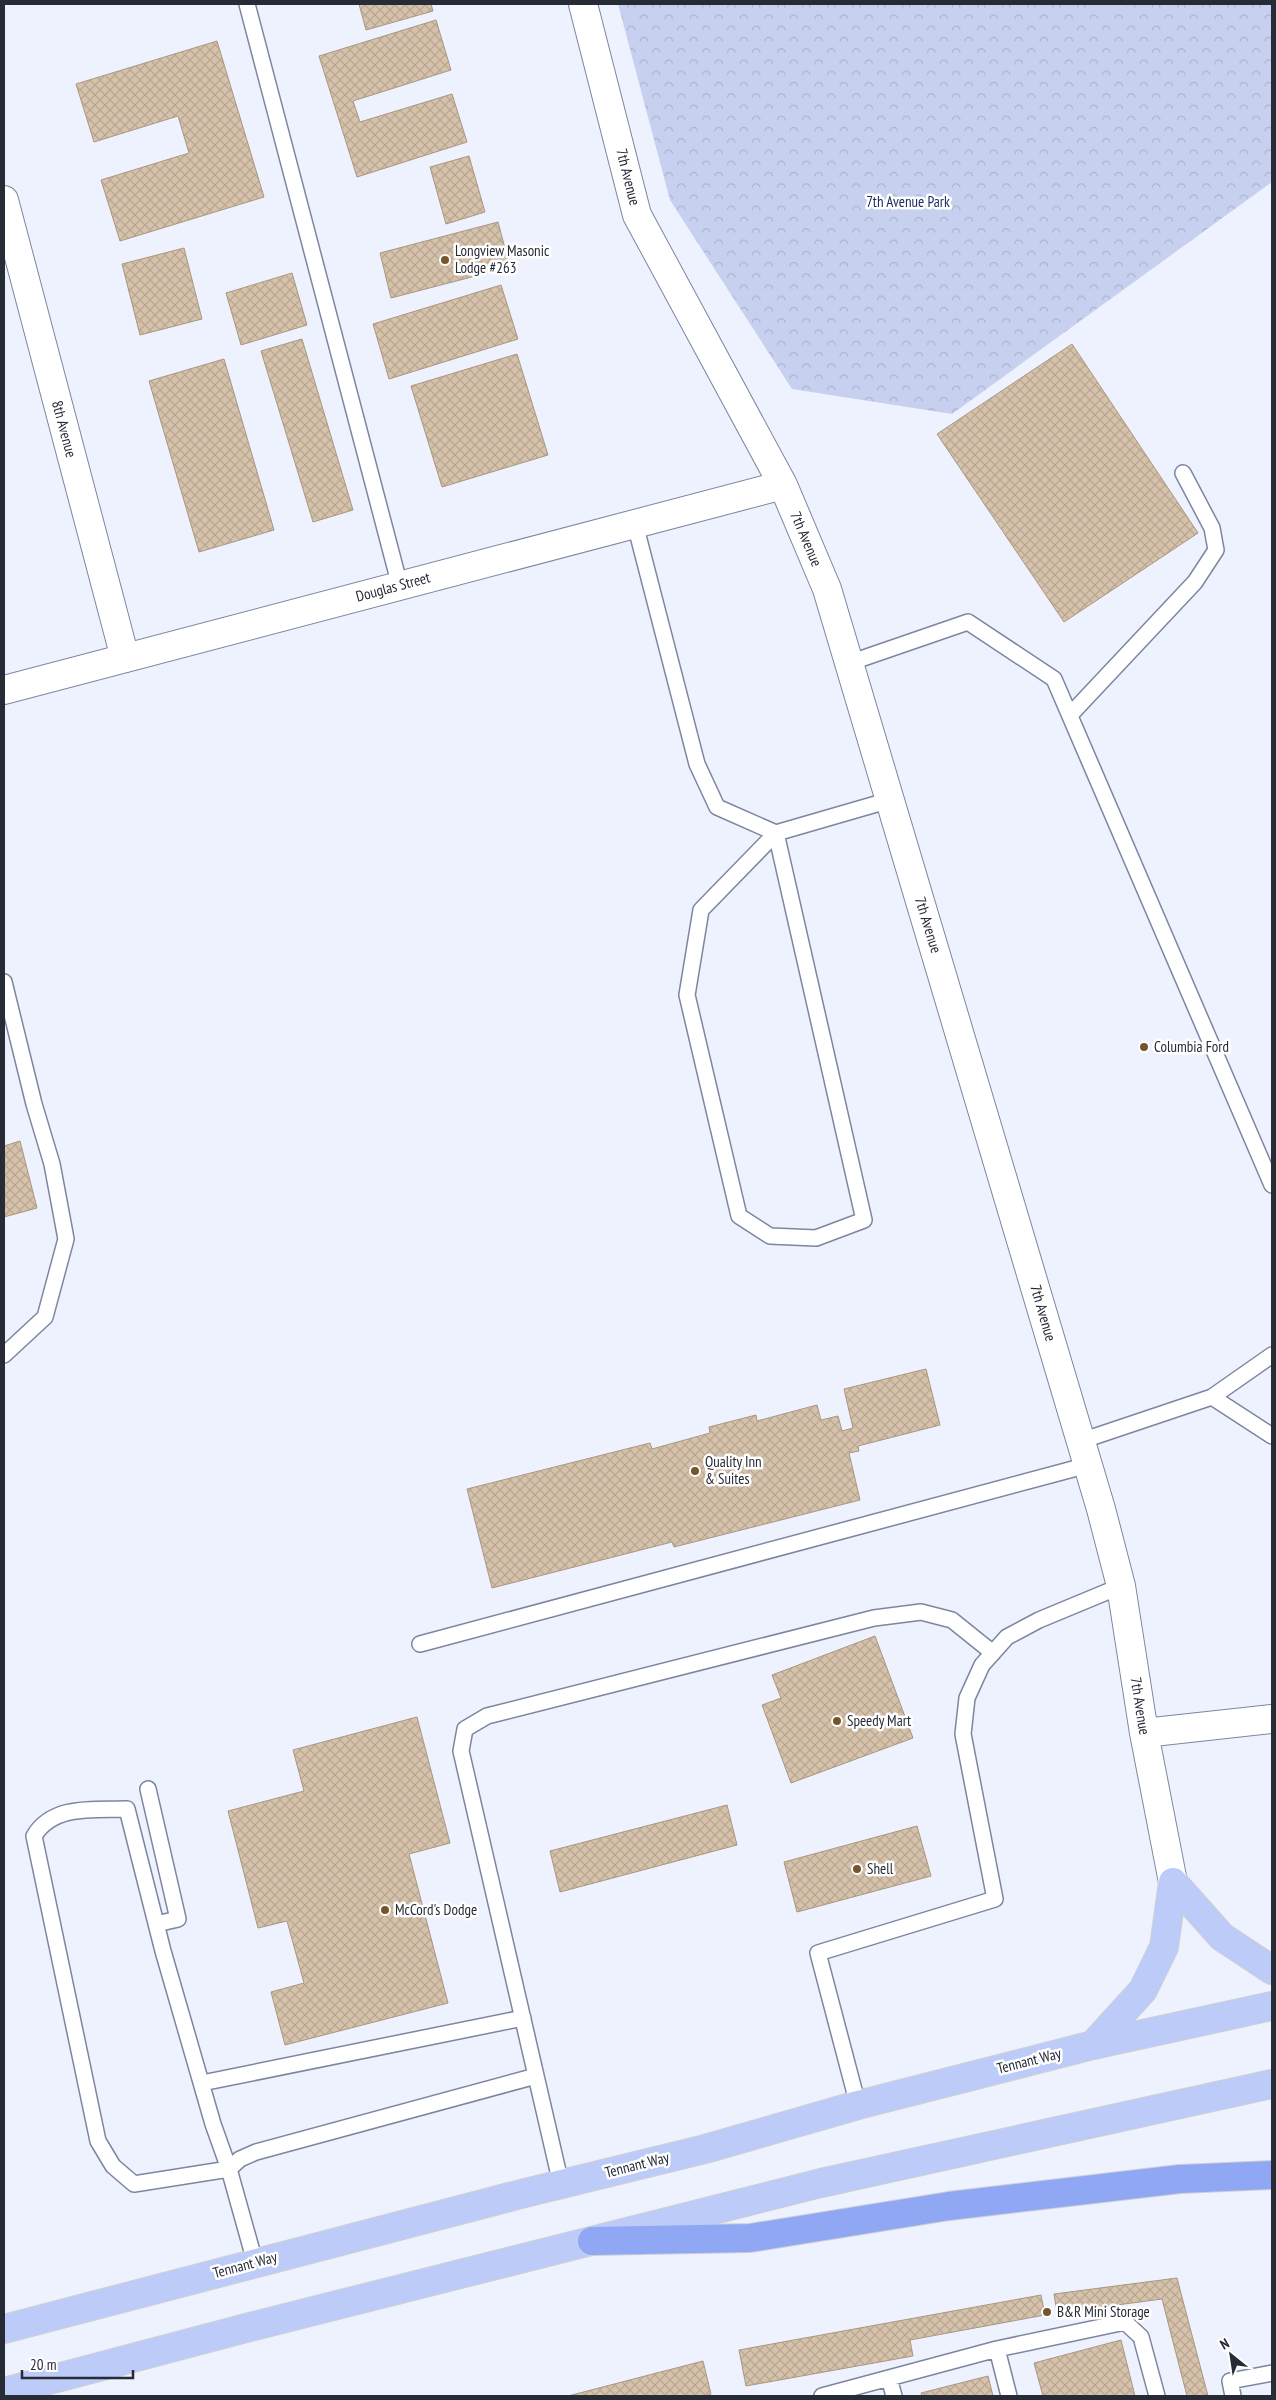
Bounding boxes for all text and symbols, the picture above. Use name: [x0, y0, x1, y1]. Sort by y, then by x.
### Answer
street label: 7th Avenue: [612, 146, 645, 207]
park label: 7th Avenue Park: [866, 192, 950, 211]
place label: Longview Masonic Lodge #263: [455, 241, 550, 277]
marker: Longview Masonic Lodge #263: [439, 254, 451, 266]
street label: 8th Avenue: [48, 398, 81, 459]
street label: 7th Avenue: [786, 508, 827, 569]
street label: Douglas Street: [354, 567, 432, 606]
street label: 7th Avenue: [911, 894, 946, 955]
place label: Columbia Ford: [1154, 1037, 1229, 1056]
marker: Columbia Ford: [1138, 1041, 1150, 1053]
street label: 7th Avenue: [1026, 1282, 1061, 1343]
place label: Quality Inn & Suites: [705, 1452, 762, 1488]
marker: Quality Inn & Suites: [689, 1465, 701, 1477]
street label: 7th Avenue: [1127, 1676, 1154, 1736]
place label: Speedy Mart: [847, 1711, 911, 1730]
marker: Speedy Mart: [831, 1715, 843, 1727]
place label: Shell: [867, 1859, 894, 1878]
marker: Shell: [851, 1863, 863, 1875]
place label: McCord's Dodge: [395, 1900, 477, 1919]
marker: McCord's Dodge: [379, 1904, 391, 1916]
street label: Tennant Way: [995, 2043, 1063, 2078]
street label: Tennant Way: [603, 2147, 671, 2182]
street label: Tennant Way: [211, 2247, 279, 2282]
place label: B&R Mini Storage: [1057, 2302, 1150, 2321]
marker: B&R Mini Storage: [1041, 2306, 1053, 2318]
north arrow: [1206, 2330, 1256, 2380]
text: N: [1217, 2334, 1232, 2353]
scale bar: [22, 2348, 134, 2380]
text: 20 m: [30, 2355, 56, 2374]

